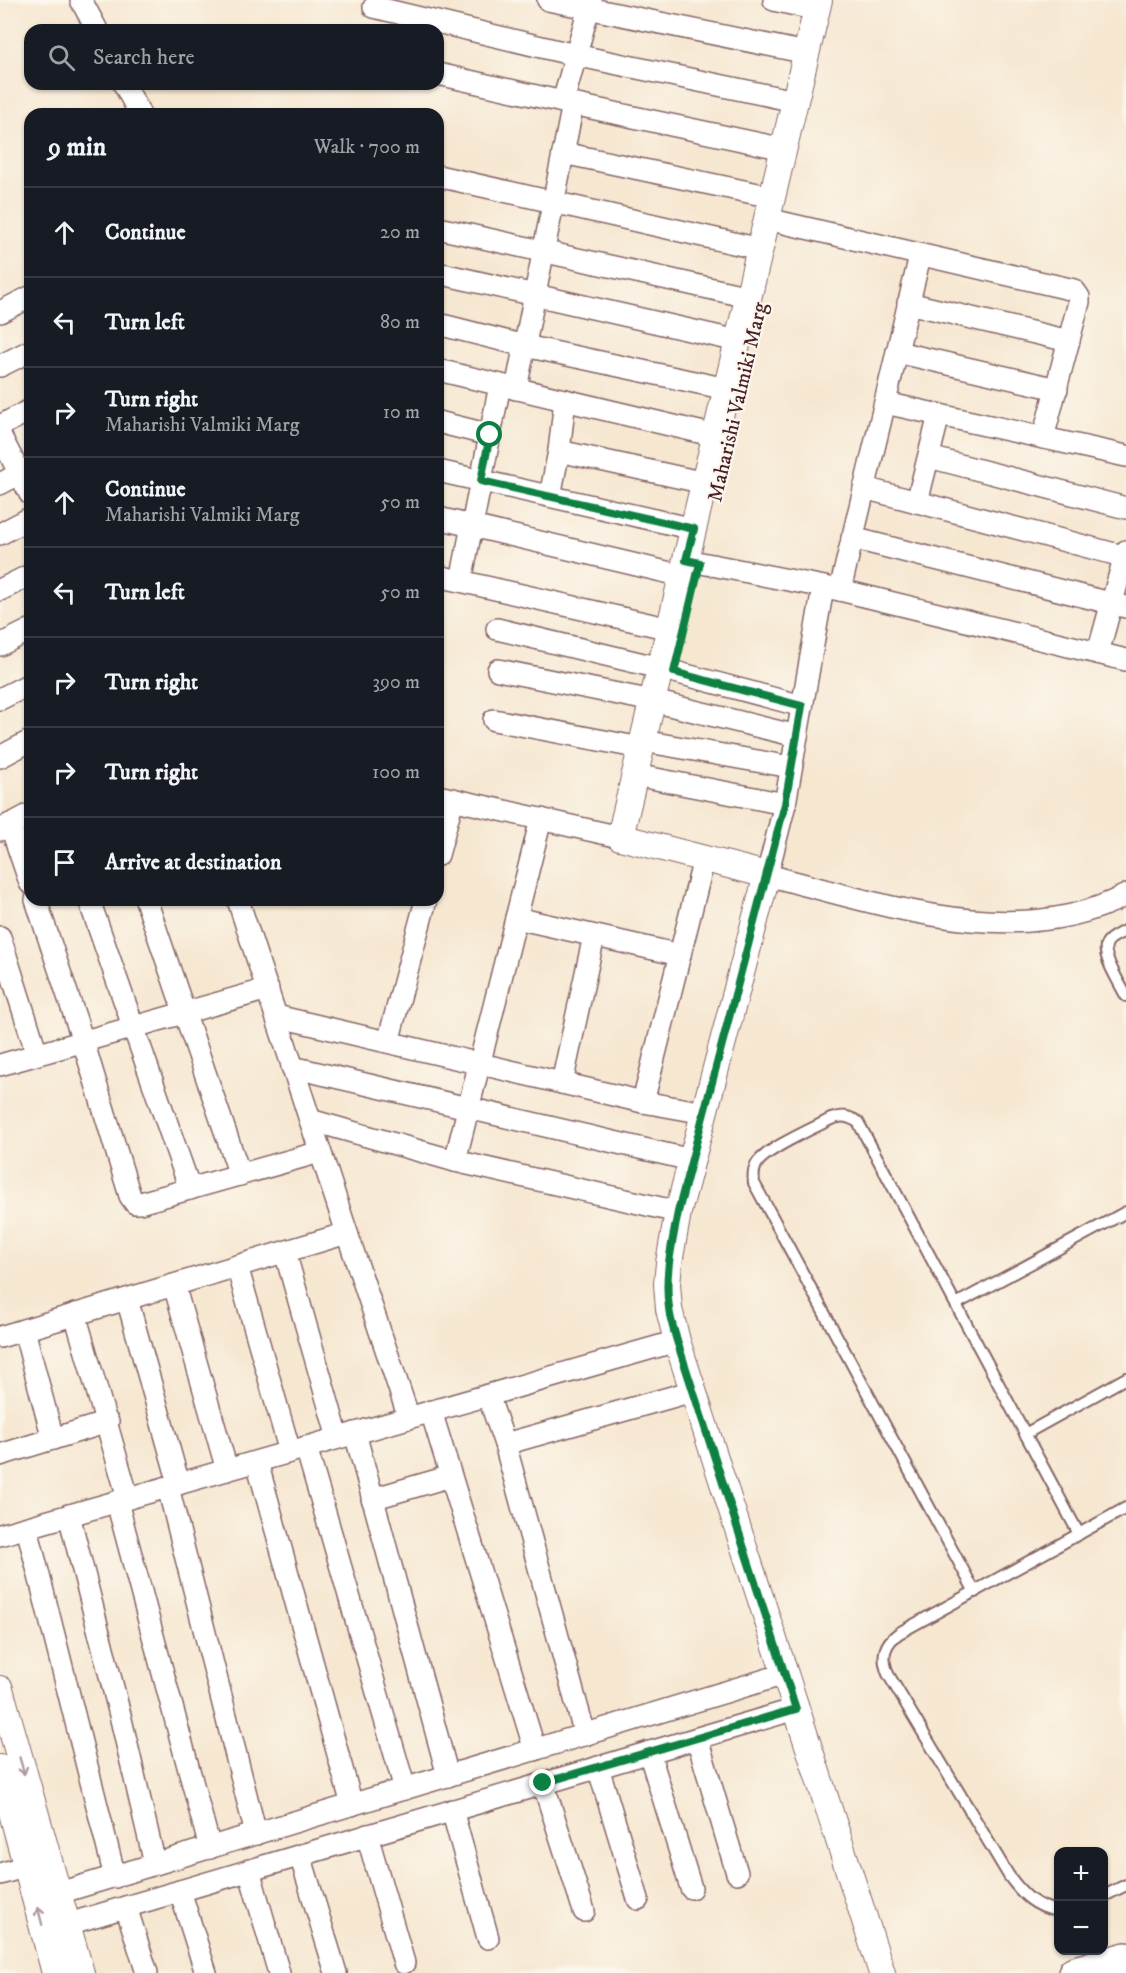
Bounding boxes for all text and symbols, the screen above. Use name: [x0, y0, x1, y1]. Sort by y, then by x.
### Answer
search box: [24, 24, 444, 90]
icon: search: [45, 41, 78, 74]
text: Search here: [93, 44, 195, 71]
text: 9 min: [48, 131, 106, 164]
text: Walk · 700 m: [314, 135, 420, 160]
icon: ahead: [48, 216, 81, 249]
text: Continue: [105, 219, 186, 246]
text: 20 m: [380, 220, 420, 245]
street label: Maharishi Valmiki Marg: [702, 299, 774, 505]
icon: left: [48, 306, 81, 339]
text: Turn left: [105, 309, 185, 336]
text: 80 m: [380, 310, 420, 335]
text: Turn right: [105, 386, 198, 413]
icon: right: [48, 396, 81, 429]
text: 10 m: [383, 400, 420, 425]
text: Maharishi Valmiki Marg: [105, 413, 299, 438]
route start: [476, 421, 502, 447]
text: Continue: [105, 476, 186, 503]
icon: ahead: [48, 486, 81, 519]
text: 50 m: [380, 490, 420, 515]
text: Maharishi Valmiki Marg: [105, 503, 299, 528]
icon: left: [48, 576, 81, 609]
text: Turn left: [105, 579, 185, 606]
text: 50 m: [380, 580, 420, 605]
icon: right: [48, 666, 81, 699]
text: Turn right: [105, 669, 198, 696]
text: 390 m: [372, 670, 420, 695]
icon: right: [48, 756, 81, 789]
text: Turn right: [105, 759, 198, 786]
text: 100 m: [372, 760, 420, 785]
icon: arrive: [48, 846, 81, 879]
text: Arrive at destination: [105, 849, 282, 876]
one-way arrow: [17, 1756, 28, 1775]
route end: [529, 1769, 555, 1795]
map controls: [1054, 1847, 1108, 1955]
button: +: [1054, 1847, 1108, 1901]
button: −: [1054, 1901, 1108, 1955]
one-way arrow: [34, 1907, 45, 1926]

